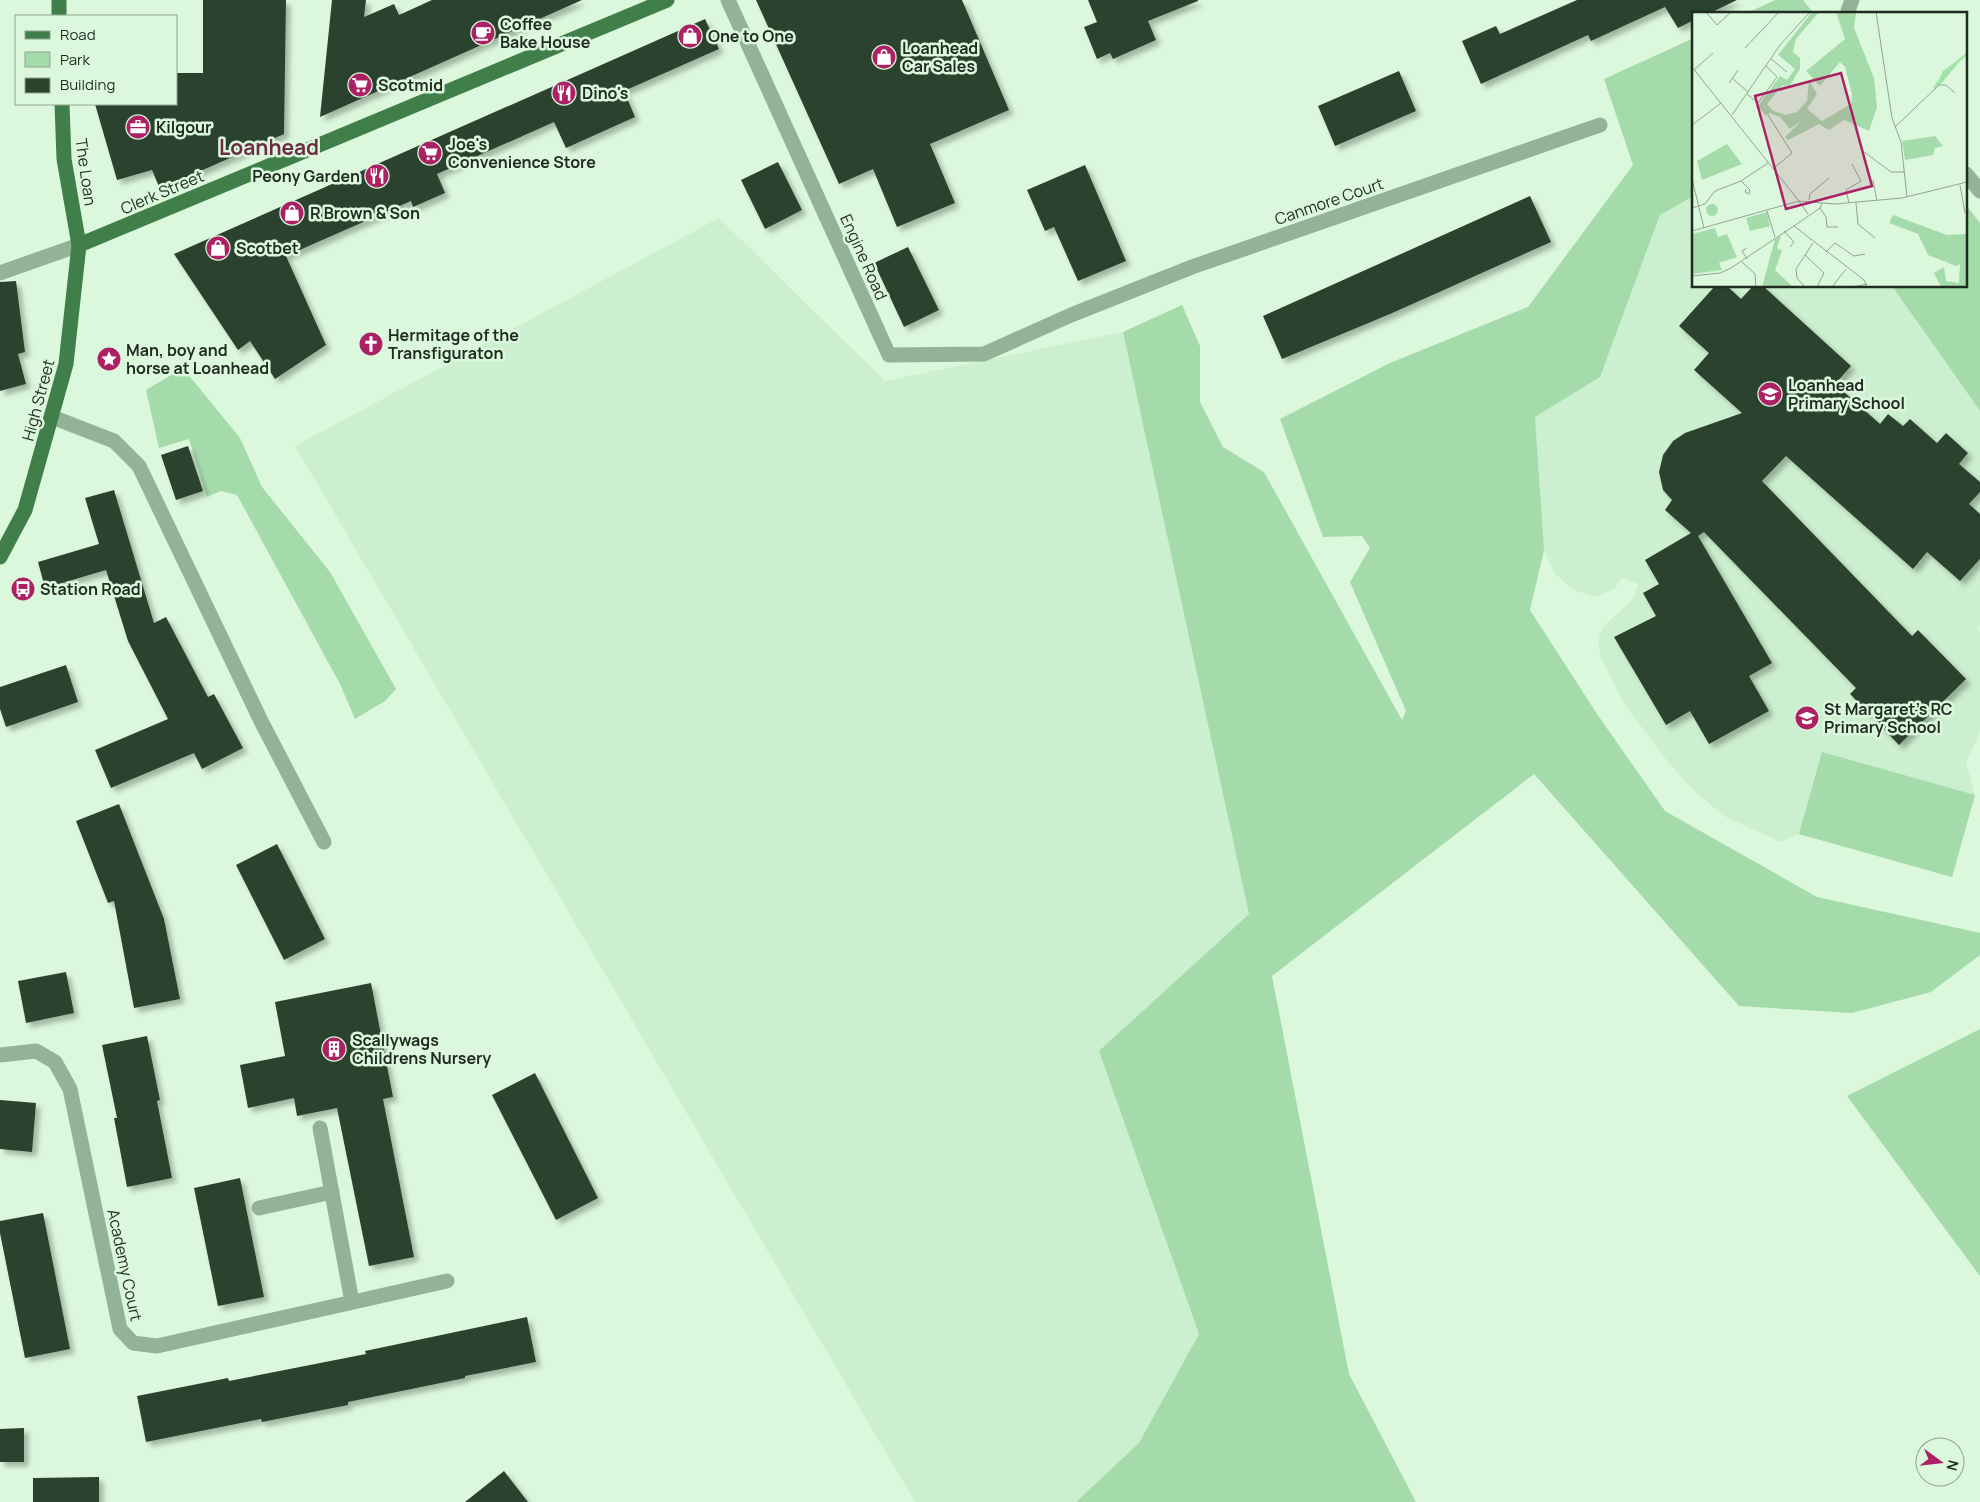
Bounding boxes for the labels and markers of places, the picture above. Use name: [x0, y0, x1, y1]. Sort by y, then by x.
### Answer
place label: Coffee Bake House: [500, 13, 591, 53]
cafe icon: Coffee Bake House: [470, 20, 496, 46]
shop icon: One to One: [677, 23, 703, 49]
place label: One to One: [708, 25, 794, 47]
place label: Loanhead Car Sales: [902, 37, 978, 77]
shop icon: Loanhead Car Sales: [871, 44, 897, 70]
supermarket icon: Scotmid: [347, 72, 373, 98]
place label: Scotmid: [378, 74, 443, 96]
restaurant icon: Dino's: [551, 80, 577, 106]
place label: Dino's: [582, 82, 629, 104]
office icon: Kilgour: [125, 114, 151, 140]
place label: Kilgour: [156, 116, 211, 138]
place label: Joe's Convenience Store: [448, 133, 596, 173]
supermarket icon: Joe's Convenience Store: [417, 140, 443, 166]
restaurant icon: Peony Garden: [364, 163, 390, 189]
place label: Peony Garden: [252, 165, 360, 187]
shop icon: R Brown & Son: [279, 200, 305, 226]
place label: R Brown & Son: [310, 202, 420, 224]
shop icon: Scotbet: [205, 235, 231, 261]
place label: Scotbet: [236, 237, 299, 259]
place label: Hermitage of the Transfiguraton: [388, 324, 519, 364]
church icon: Hermitage of the Transfiguraton: [358, 331, 384, 357]
place label: Man, boy and horse at Loanhead: [126, 339, 269, 379]
place icon: Man, boy and horse at Loanhead: [96, 346, 122, 372]
place label: Loanhead Primary School: [1788, 374, 1905, 414]
school or university icon: Loanhead Primary School: [1757, 381, 1783, 407]
bus stop icon: Station Road: [10, 576, 36, 602]
place label: Station Road: [40, 578, 141, 600]
place label: St Margaret's RC Primary School: [1824, 698, 1953, 738]
school or university icon: St Margaret's RC Primary School: [1794, 705, 1820, 731]
place label: Scallywags Childrens Nursery: [352, 1029, 491, 1069]
building icon: Scallywags Childrens Nursery: [321, 1036, 347, 1062]

